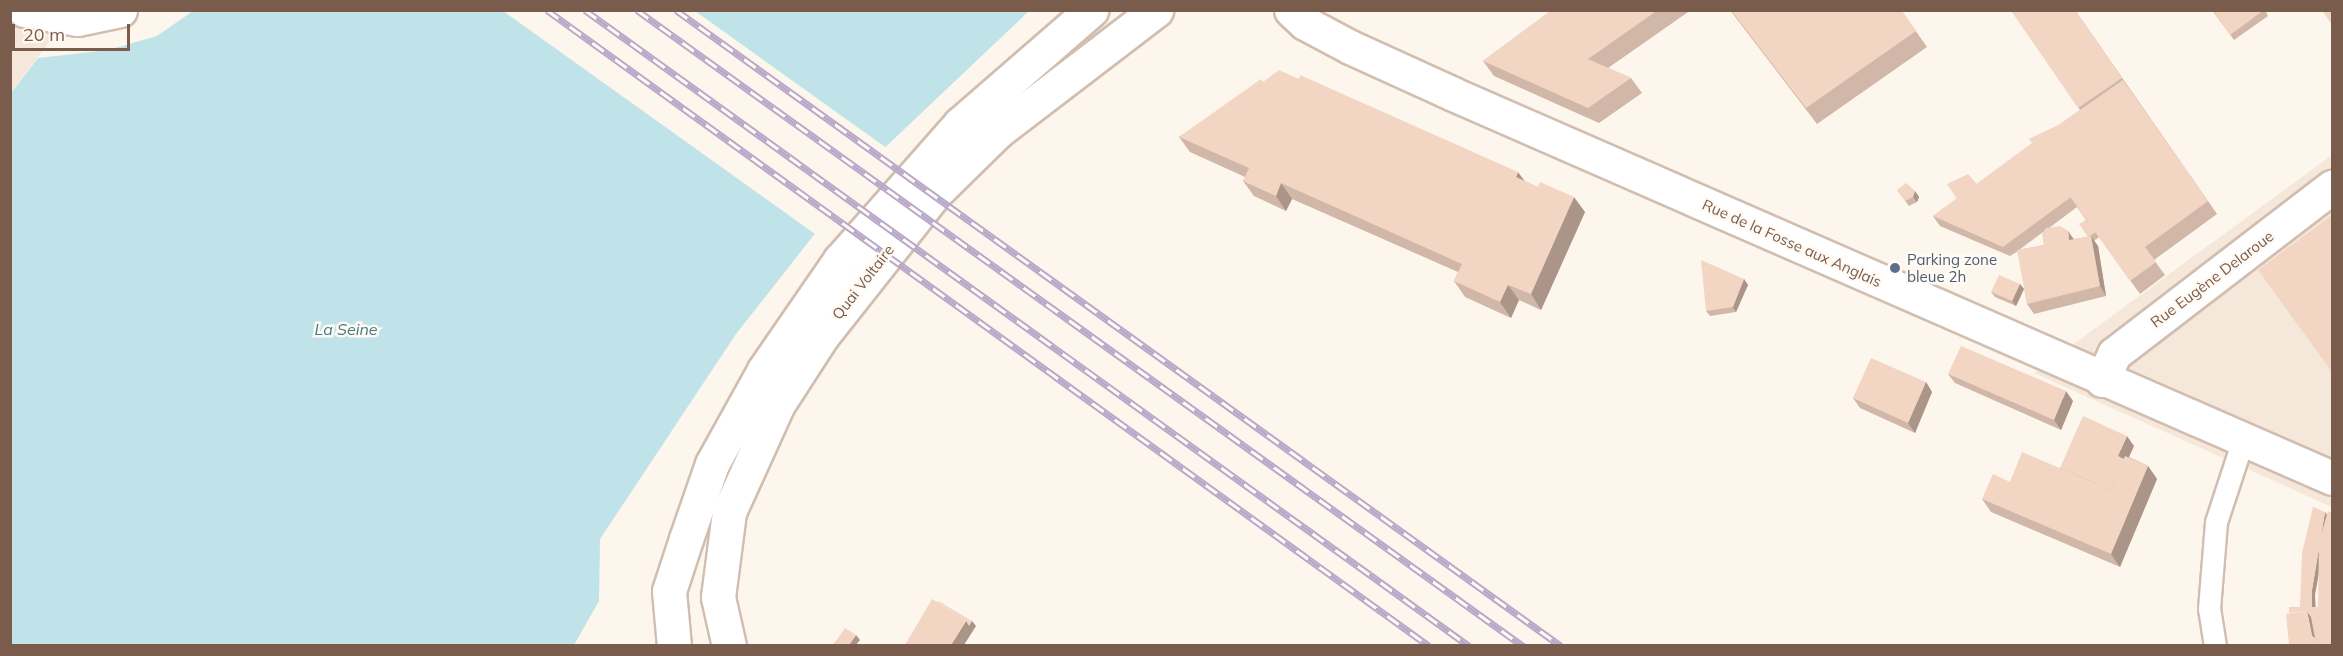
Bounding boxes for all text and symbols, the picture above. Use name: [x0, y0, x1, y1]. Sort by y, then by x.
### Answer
scale bar: [15, 12, 134, 50]
text: 20 m: [23, 23, 65, 46]
street label: Rue de la Fosse aux Anglais: [1700, 195, 1884, 291]
street label: Rue Eugène Delaroue: [2147, 227, 2277, 331]
street label: Quai Voltaire: [828, 241, 898, 323]
place label: Parking zone bleue 2h: [1907, 250, 1997, 285]
marker: Parking zone bleue 2h: [1888, 261, 1902, 275]
water label: La Seine: [314, 319, 378, 339]

